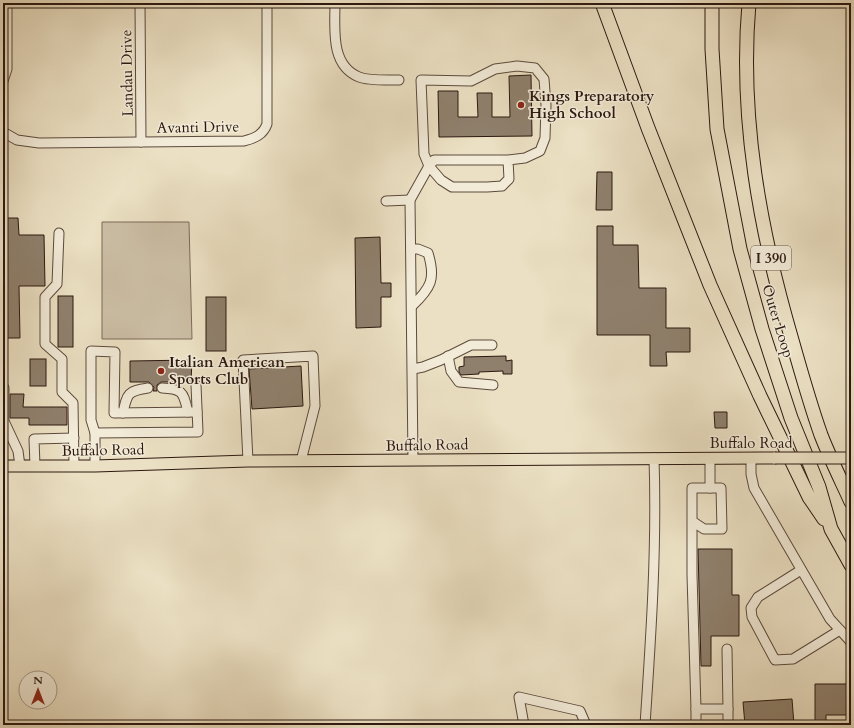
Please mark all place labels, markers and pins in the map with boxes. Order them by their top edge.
place label: Kings Preparatory High School [529,86,655,123]
marker: Kings Preparatory High School [516,100,526,110]
place label: Italian American Sports Club [169,352,285,389]
marker: Italian American Sports Club [156,366,166,376]

